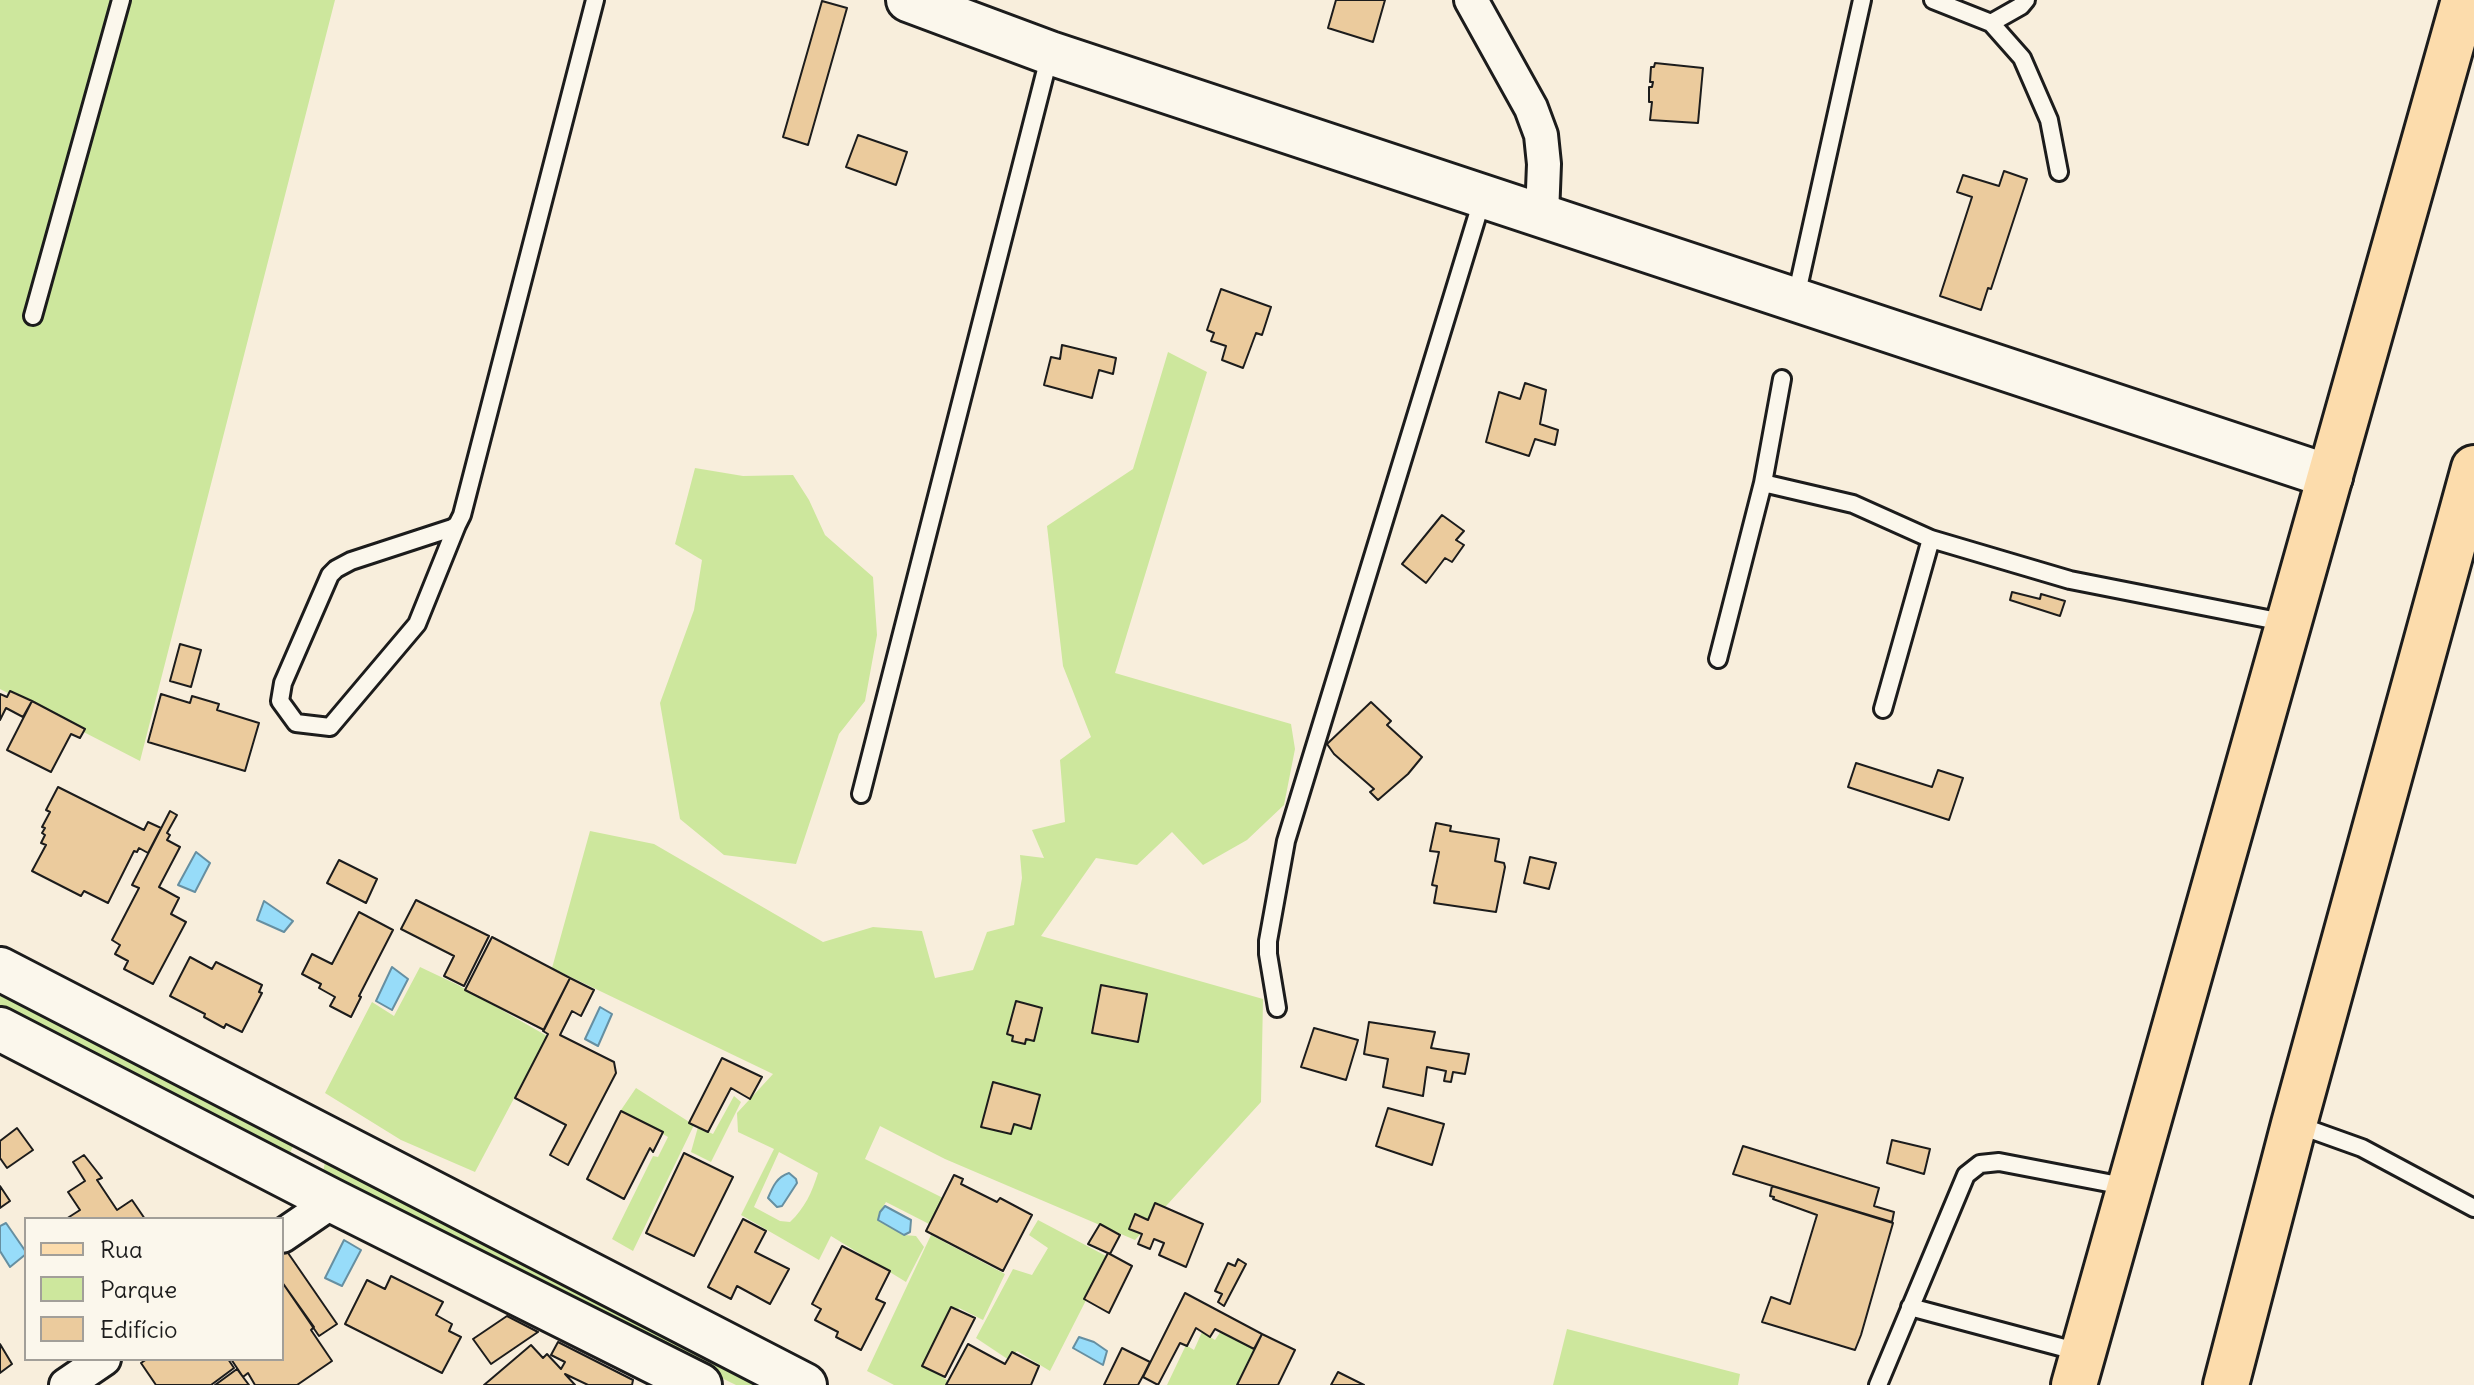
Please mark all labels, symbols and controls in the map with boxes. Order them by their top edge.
legend [24,1217,284,1361]
text: Rua [100,1234,143,1264]
text: Parque [100,1274,177,1304]
text: Edifício [100,1314,178,1344]

